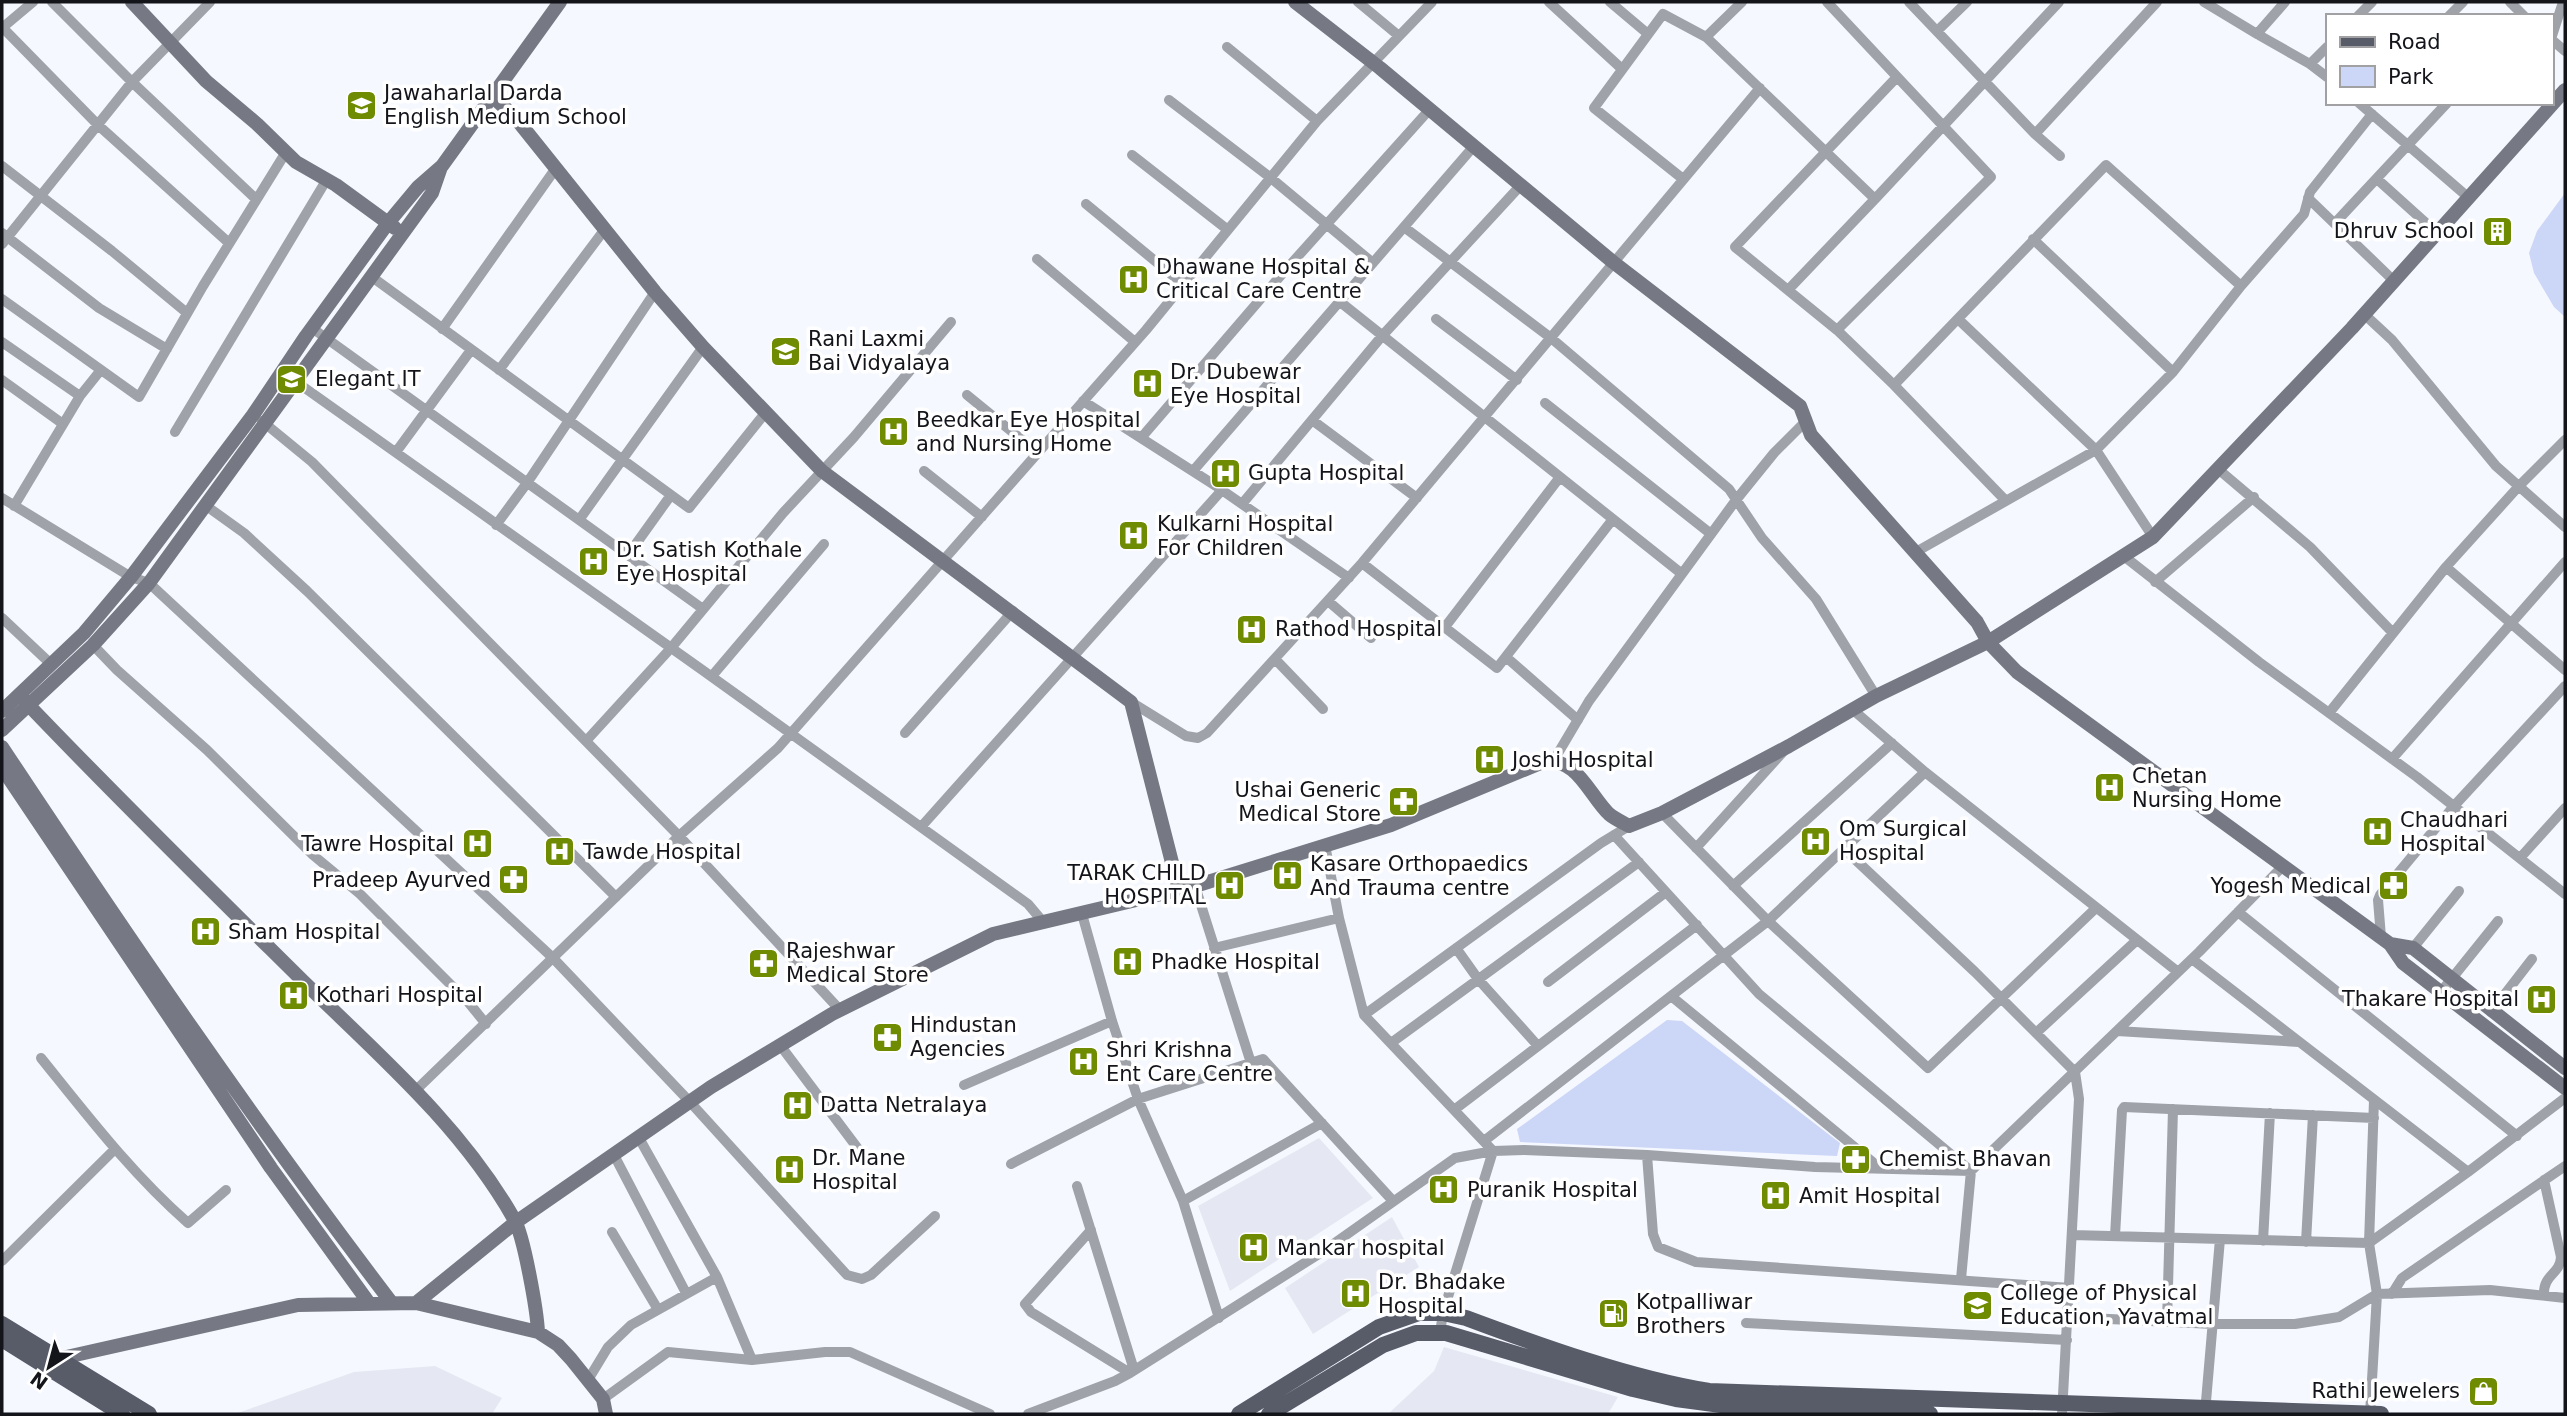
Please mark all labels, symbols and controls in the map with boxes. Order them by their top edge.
legend [2326,14,2553,105]
text: Road [2388,30,2441,54]
text: Park [2388,65,2434,89]
place label: Jawaharlal Darda English Medium School [382,81,627,129]
school or university icon: Jawaharlal Darda English Medium School [344,88,378,122]
building icon: Dhruv School [2480,214,2514,248]
place label: Dhruv School [2334,219,2474,243]
place label: Dhawane Hospital & Critical Care Centre [1156,255,1370,303]
hospital icon: Dhawane Hospital & Critical Care Centre [1116,262,1150,296]
place label: Rani Laxmi Bai Vidyalaya [808,327,950,375]
school or university icon: Rani Laxmi Bai Vidyalaya [768,334,802,368]
place label: Dr. Dubewar Eye Hospital [1170,360,1301,408]
school or university icon: Elegant IT [275,362,309,396]
place label: Elegant IT [315,367,421,391]
hospital icon: Dr. Dubewar Eye Hospital [1130,367,1164,401]
place label: Beedkar Eye Hospital and Nursing Home [916,408,1141,456]
hospital icon: Beedkar Eye Hospital and Nursing Home [876,415,910,449]
hospital icon: Gupta Hospital [1208,456,1242,490]
place label: Gupta Hospital [1248,461,1404,485]
place label: Kulkarni Hospital For Children [1157,512,1333,560]
hospital icon: Kulkarni Hospital For Children [1117,519,1151,553]
place label: Dr. Satish Kothale Eye Hospital [616,538,802,586]
hospital icon: Dr. Satish Kothale Eye Hospital [576,545,610,579]
hospital icon: Rathod Hospital [1235,612,1269,646]
place label: Rathod Hospital [1275,617,1442,641]
hospital icon: Joshi Hospital [1472,743,1506,777]
place label: Joshi Hospital [1510,748,1653,772]
place label: Chetan Nursing Home [2132,764,2282,812]
hospital icon: Chetan Nursing Home [2092,771,2126,805]
place label: Ushai Generic Medical Store [1235,778,1381,826]
pharmacy icon: Ushai Generic Medical Store [1387,785,1421,819]
place label: Chaudhari Hospital [2400,808,2508,856]
hospital icon: Chaudhari Hospital [2360,815,2394,849]
place label: Om Surgical Hospital [1839,817,1967,865]
hospital icon: Om Surgical Hospital [1799,824,1833,858]
hospital icon: Tawre Hospital [460,827,494,861]
place label: Tawre Hospital [300,832,454,856]
hospital icon: Tawde Hospital [543,835,577,869]
place label: Tawde Hospital [582,840,741,864]
place label: Kasare Orthopaedics And Trauma centre [1310,852,1528,900]
hospital icon: Kasare Orthopaedics And Trauma centre [1270,859,1304,893]
place label: TARAK CHILD HOSPITAL [1066,861,1206,909]
pharmacy icon: Pradeep Ayurved [497,863,531,897]
place label: Pradeep Ayurved [312,868,491,892]
hospital icon: TARAK CHILD HOSPITAL [1212,868,1246,902]
pharmacy icon: Yogesh Medical [2377,869,2411,903]
place label: Yogesh Medical [2209,874,2371,898]
hospital icon: Sham Hospital [188,915,222,949]
place label: Sham Hospital [228,920,380,944]
place label: Rajeshwar Medical Store [786,939,929,987]
hospital icon: Phadke Hospital [1111,945,1145,979]
pharmacy icon: Rajeshwar Medical Store [746,946,780,980]
place label: Phadke Hospital [1151,950,1320,974]
hospital icon: Kothari Hospital [276,978,310,1012]
hospital icon: Thakare Hospital [2525,982,2559,1016]
place label: Kothari Hospital [316,983,483,1007]
place label: Thakare Hospital [2341,987,2519,1011]
place label: Hindustan Agencies [910,1013,1017,1061]
pharmacy icon: Hindustan Agencies [870,1020,904,1054]
place label: Shri Krishna Ent Care Centre [1106,1038,1273,1086]
hospital icon: Shri Krishna Ent Care Centre [1066,1045,1100,1079]
hospital icon: Datta Netralaya [780,1088,814,1122]
place label: Datta Netralaya [820,1093,987,1117]
pharmacy icon: Chemist Bhavan [1839,1142,1873,1176]
place label: Dr. Mane Hospital [812,1146,905,1194]
place label: Chemist Bhavan [1879,1147,2051,1171]
hospital icon: Dr. Mane Hospital [772,1153,806,1187]
hospital icon: Puranik Hospital [1427,1173,1461,1207]
place label: Puranik Hospital [1467,1178,1638,1202]
hospital icon: Amit Hospital [1759,1179,1793,1213]
place label: Amit Hospital [1799,1184,1940,1208]
hospital icon: Mankar hospital [1237,1231,1271,1265]
place label: Mankar hospital [1277,1236,1444,1260]
place label: Dr. Bhadake Hospital [1378,1270,1505,1318]
hospital icon: Dr. Bhadake Hospital [1338,1277,1372,1311]
place label: College of Physical Education, Yavatmal [2000,1281,2213,1329]
school or university icon: College of Physical Education, Yavatmal [1960,1288,1994,1322]
place label: Kotpalliwar Brothers [1636,1290,1753,1338]
fuel station icon: Kotpalliwar Brothers [1596,1297,1630,1331]
north arrow [14,1332,84,1402]
text: N [26,1367,52,1394]
shop icon: Rathi Jewelers [2466,1374,2500,1408]
place label: Rathi Jewelers [2311,1379,2460,1403]

